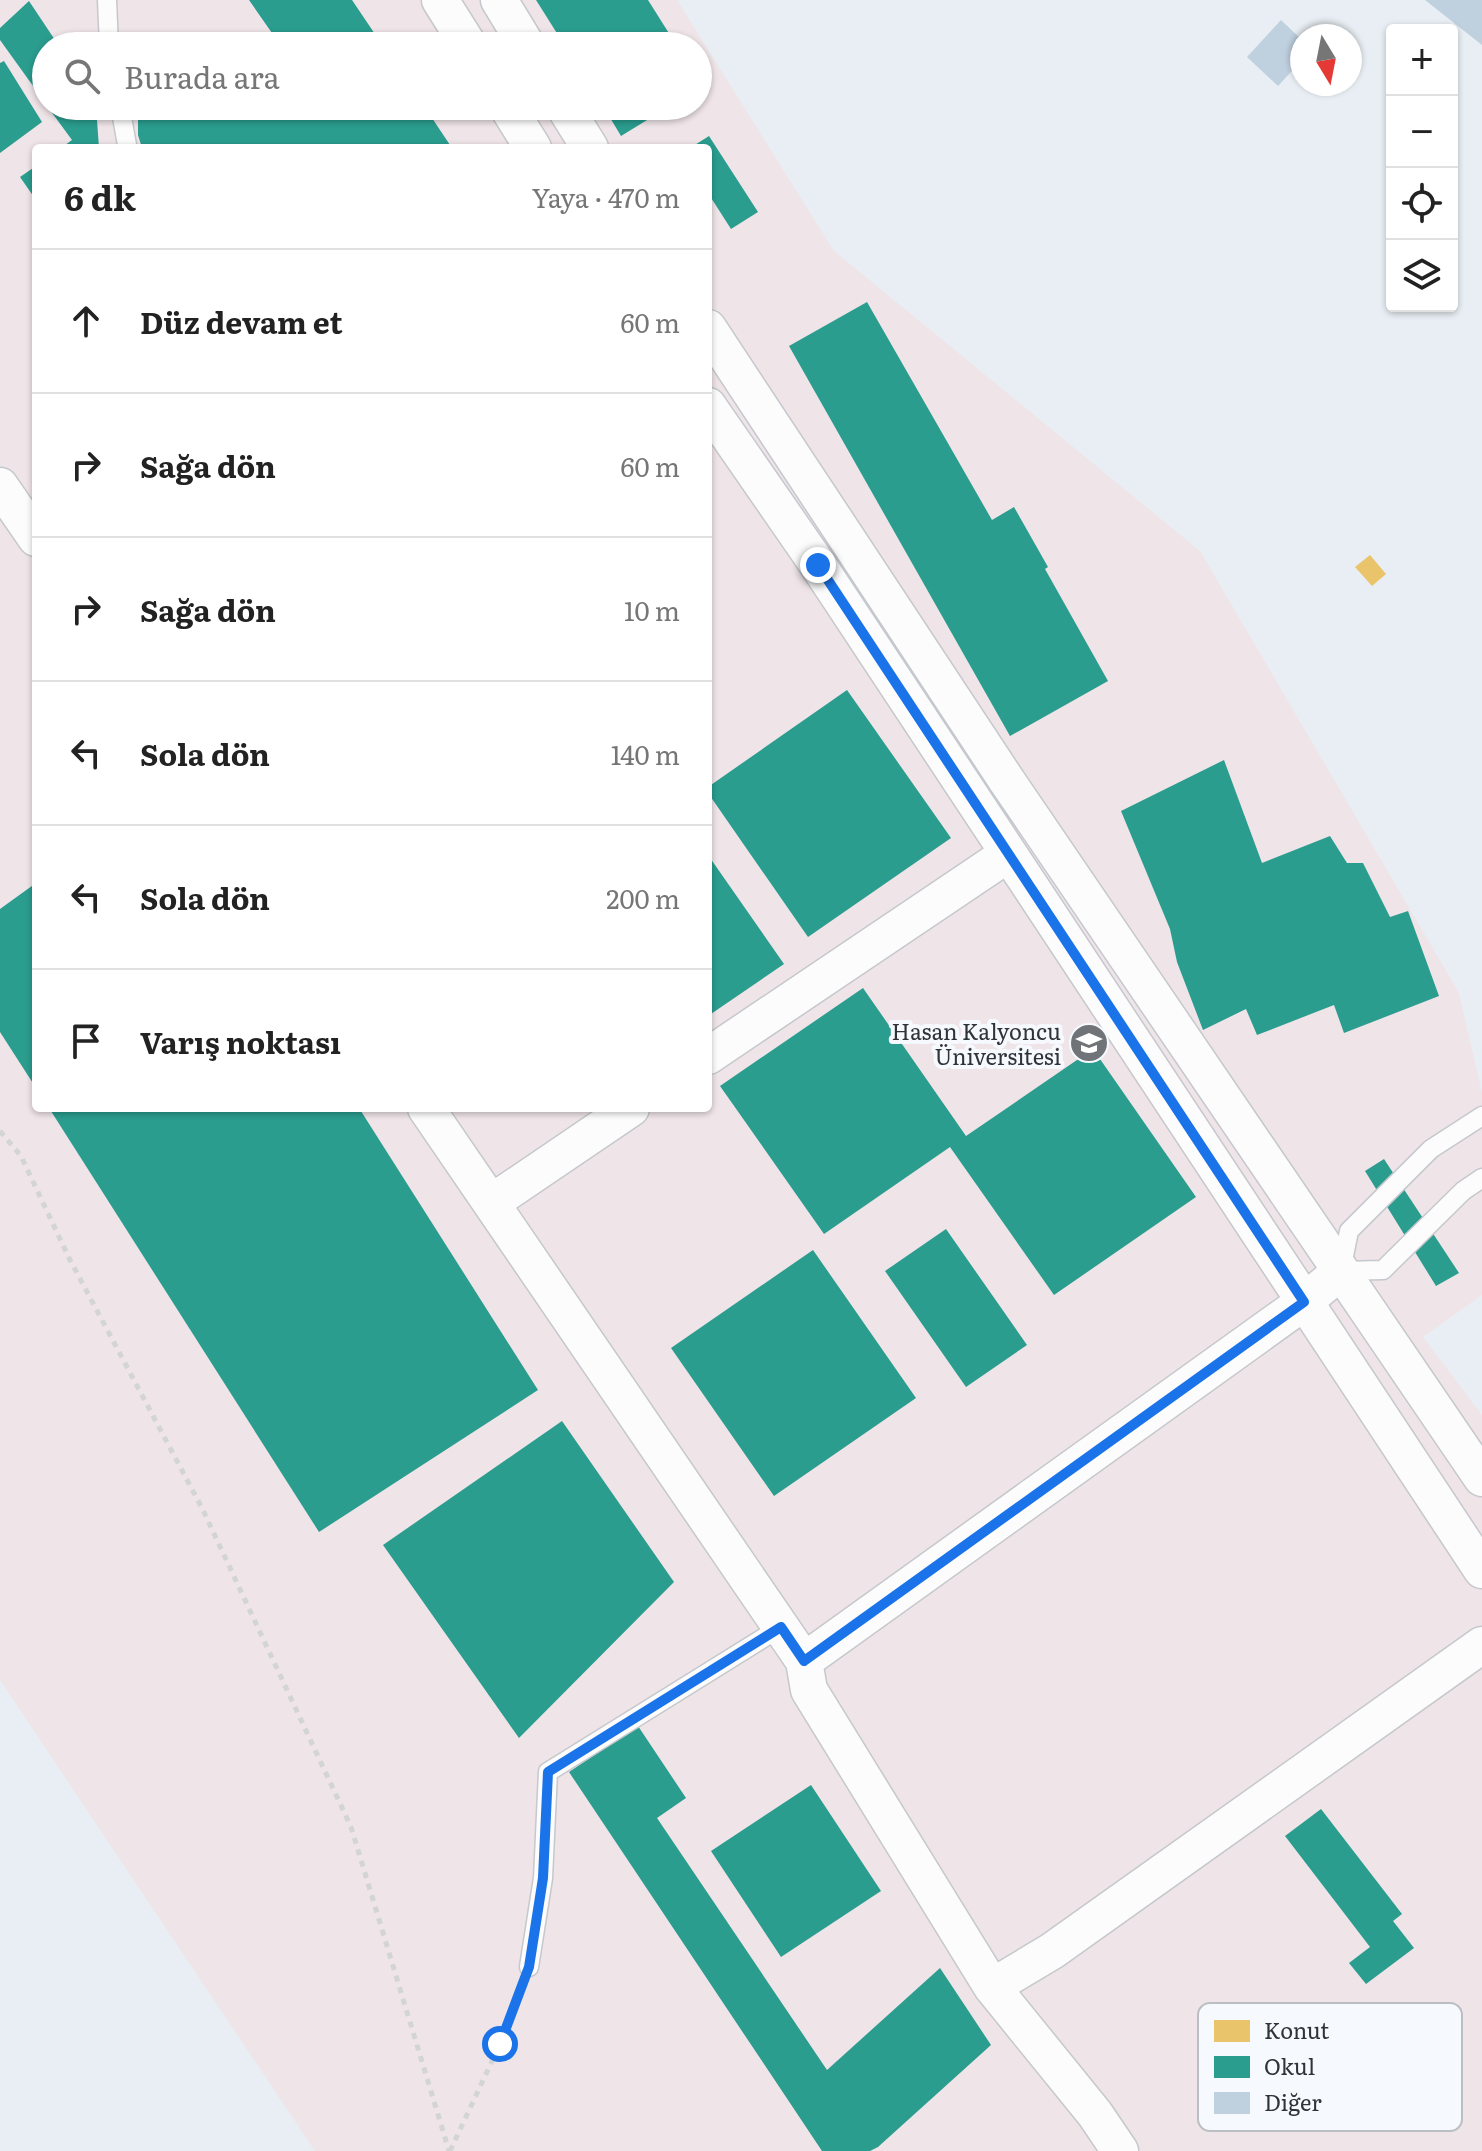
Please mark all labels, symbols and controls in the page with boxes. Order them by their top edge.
north arrow [1290,24,1362,96]
map controls [1386,24,1458,312]
button: + [1386,24,1458,96]
search box [32,32,712,120]
icon: search [60,54,104,98]
text: Burada ara [124,54,280,98]
button: − [1386,96,1458,168]
button: locate [1386,168,1458,240]
text: 6 dk [64,171,136,221]
text: Yaya · 470 m [532,177,680,216]
button: layers [1386,240,1458,312]
icon: ahead [64,299,108,343]
text: Düz devam et [140,299,343,343]
text: 60 m [621,302,680,341]
icon: right [64,443,108,487]
text: Sağa dön [140,443,276,487]
text: 60 m [621,446,680,485]
route end [800,547,836,583]
icon: right [64,587,108,631]
text: Sağa dön [140,587,276,631]
text: 10 m [624,590,680,629]
icon: left [64,731,108,775]
text: Sola dön [140,731,270,775]
text: 140 m [611,734,680,773]
icon: left [64,875,108,919]
text: Sola dön [140,875,270,919]
text: 200 m [606,878,680,917]
place label: Hasan Kalyoncu Üniversitesi [891,1014,1061,1072]
icon: arrive [64,1019,108,1063]
text: Varış noktası [140,1019,341,1063]
school or university icon: Hasan Kalyoncu Üniversitesi [1068,1022,1110,1064]
legend [1198,2003,1462,2131]
text: Konut [1264,2013,1329,2046]
route start [482,2026,518,2062]
text: Okul [1264,2049,1315,2082]
text: Diğer [1264,2085,1322,2118]

